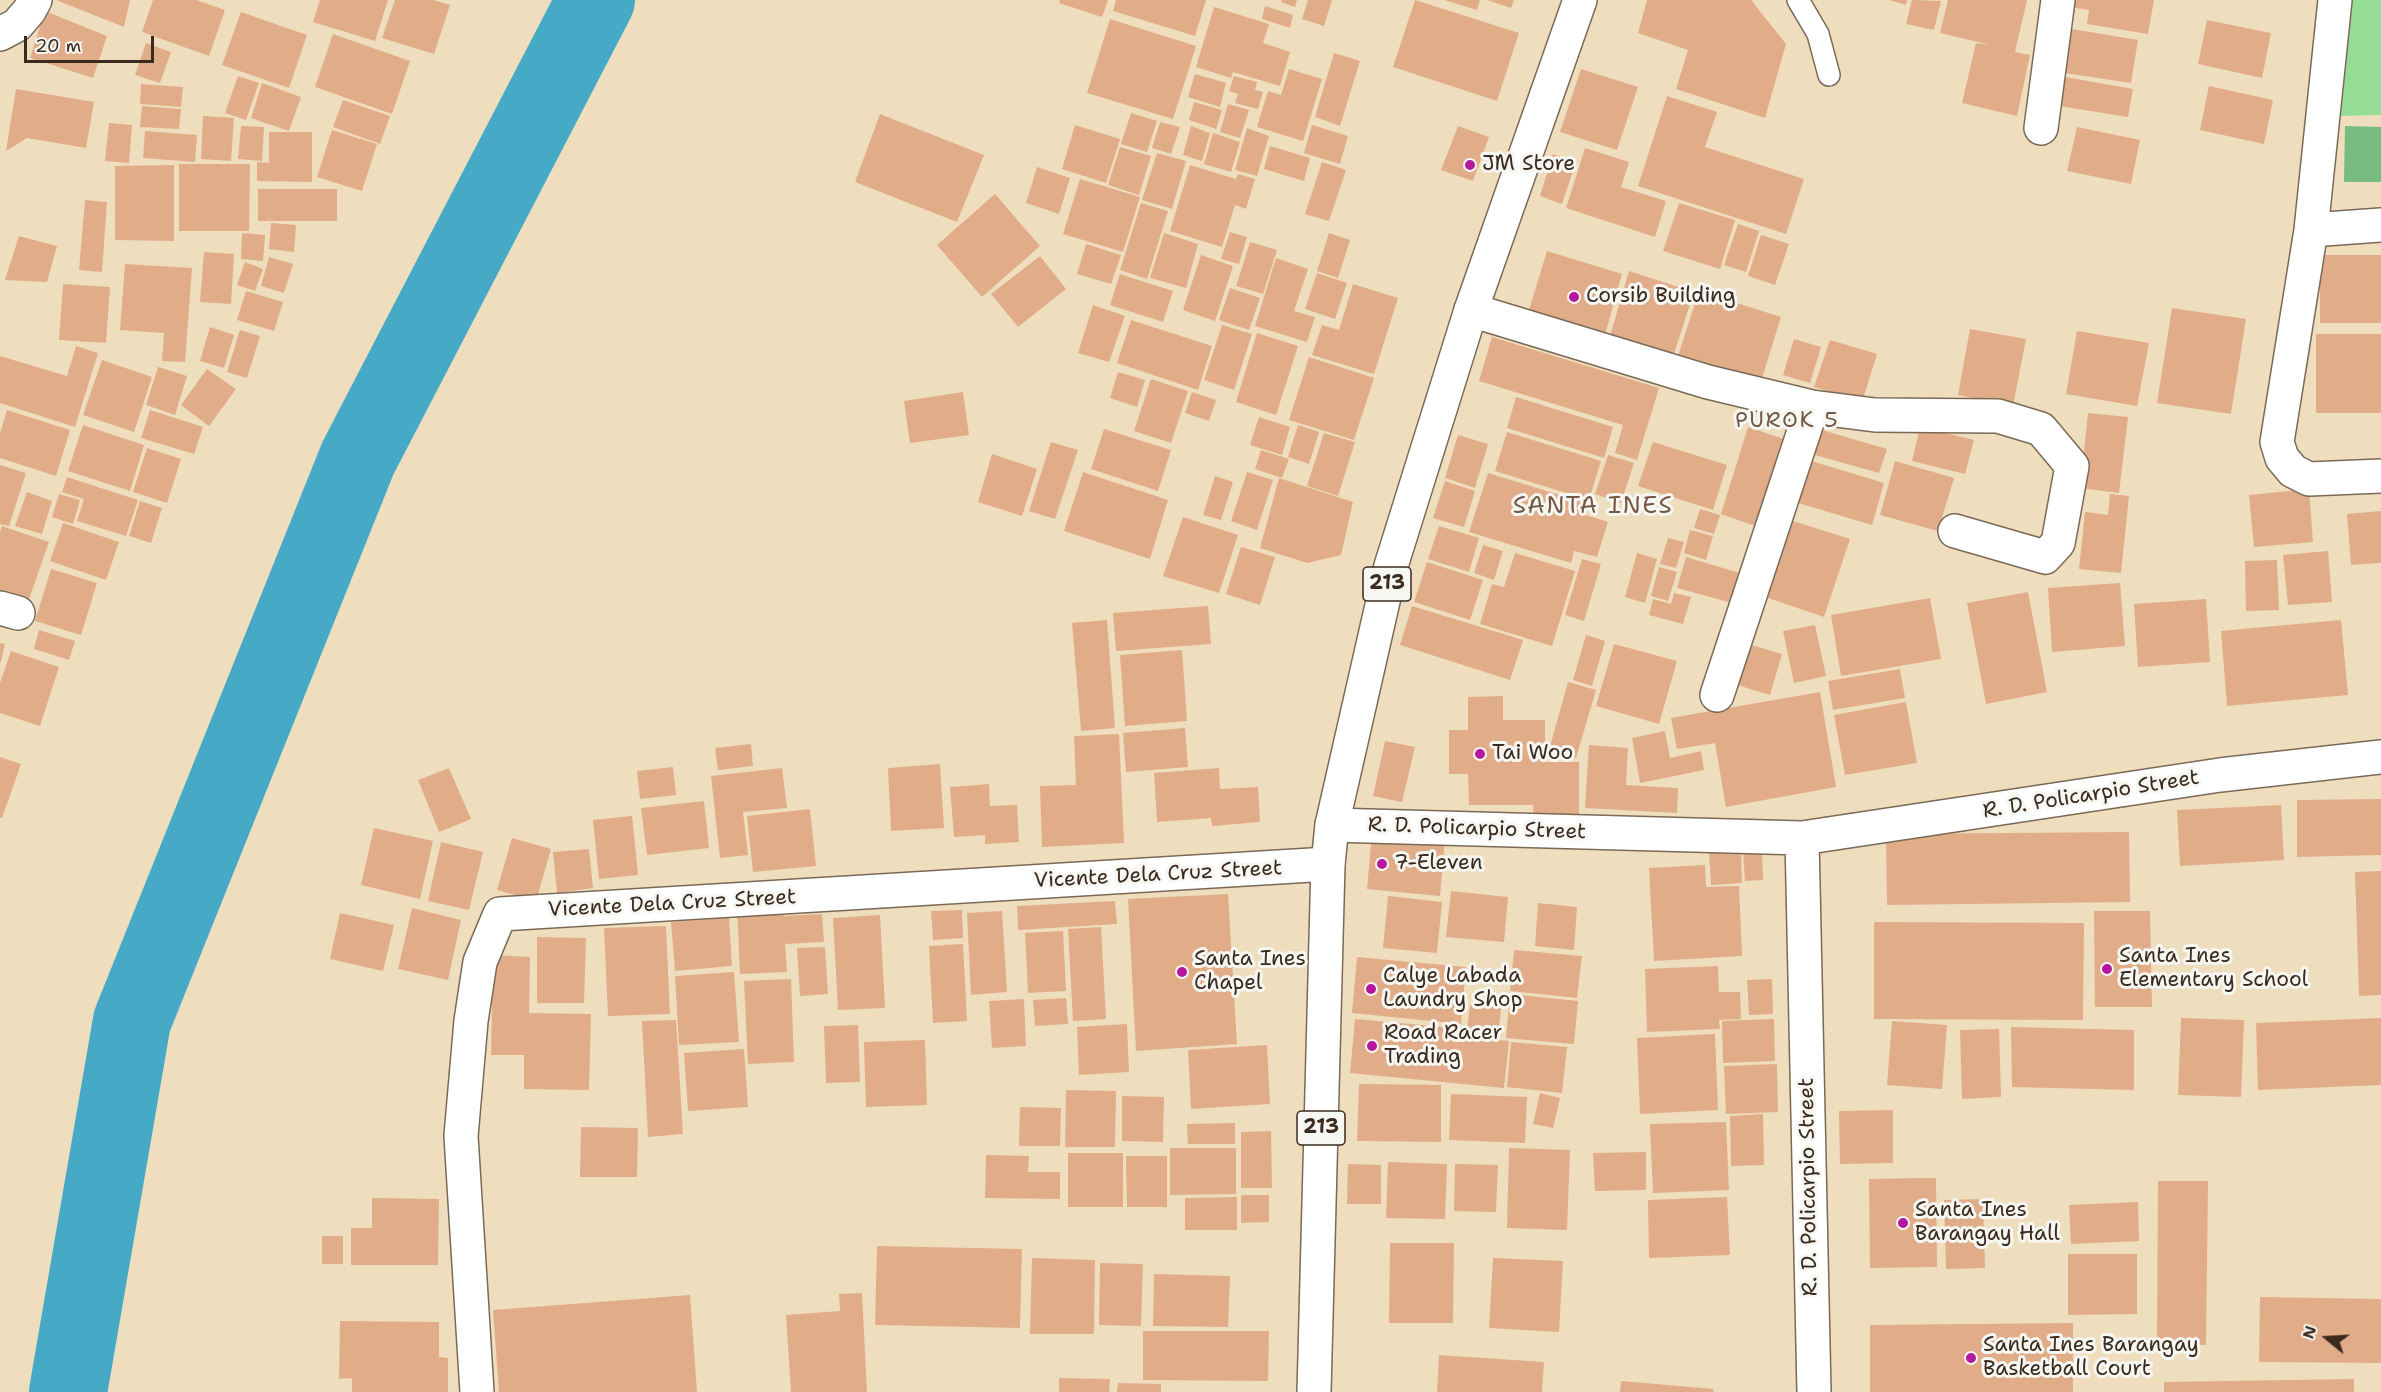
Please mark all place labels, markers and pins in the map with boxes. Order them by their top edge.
place label: JM Store [1482,152,1575,178]
marker: JM Store [1463,158,1477,172]
place label: Corsib Building [1586,284,1736,310]
marker: Corsib Building [1567,290,1581,304]
place label: Tai Woo [1492,741,1573,767]
marker: Tai Woo [1473,747,1487,761]
place label: 7-Eleven [1394,851,1483,877]
marker: 7-Eleven [1375,857,1389,871]
place label: Santa Ines Elementary School [2119,944,2308,994]
place label: Santa Ines Chapel [1194,947,1306,997]
marker: Santa Ines Elementary School [2100,962,2114,976]
place label: Calye Labada Laundry Shop [1383,964,1522,1014]
marker: Santa Ines Chapel [1175,965,1189,979]
marker: Calye Labada Laundry Shop [1364,982,1378,996]
place label: Road Racer Trading [1384,1021,1502,1071]
marker: Road Racer Trading [1365,1039,1379,1053]
place label: Santa Ines Barangay Hall [1915,1198,2060,1248]
marker: Santa Ines Barangay Hall [1896,1216,1910,1230]
place label: Santa Ines Barangay Basketball Court [1983,1333,2199,1383]
marker: Santa Ines Barangay Basketball Court [1964,1351,1978,1365]

